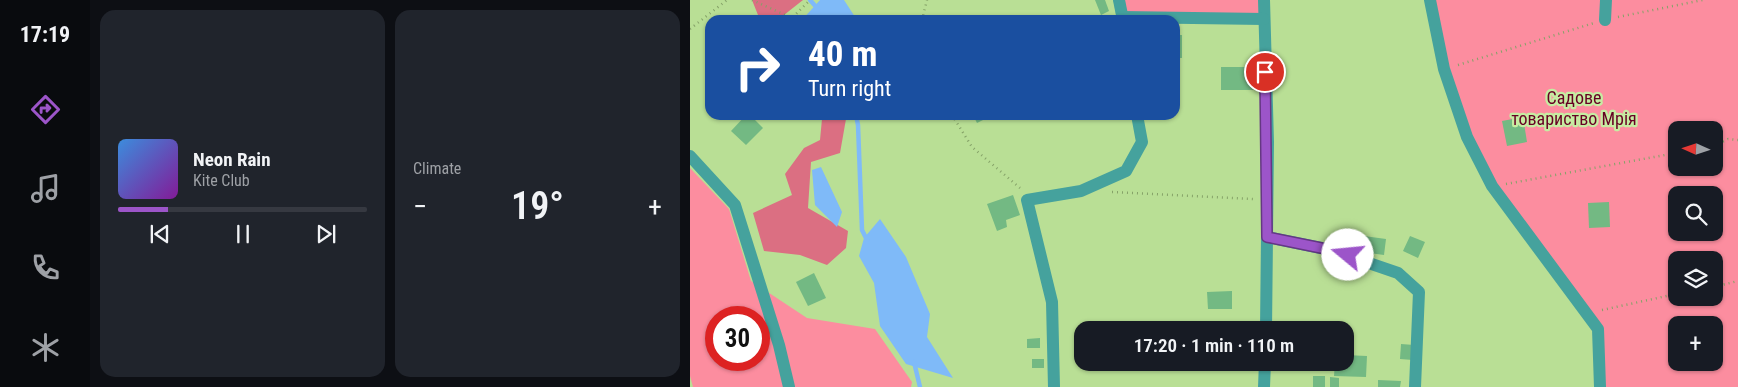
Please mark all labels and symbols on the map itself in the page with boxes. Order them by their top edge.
pin [1244,51,1286,93]
park label: Садове товариство Мрія [1511,87,1637,129]
north arrow [1668,121,1722,176]
position arrow [1321,228,1373,280]
speed limit sign: 30 [705,306,770,371]

